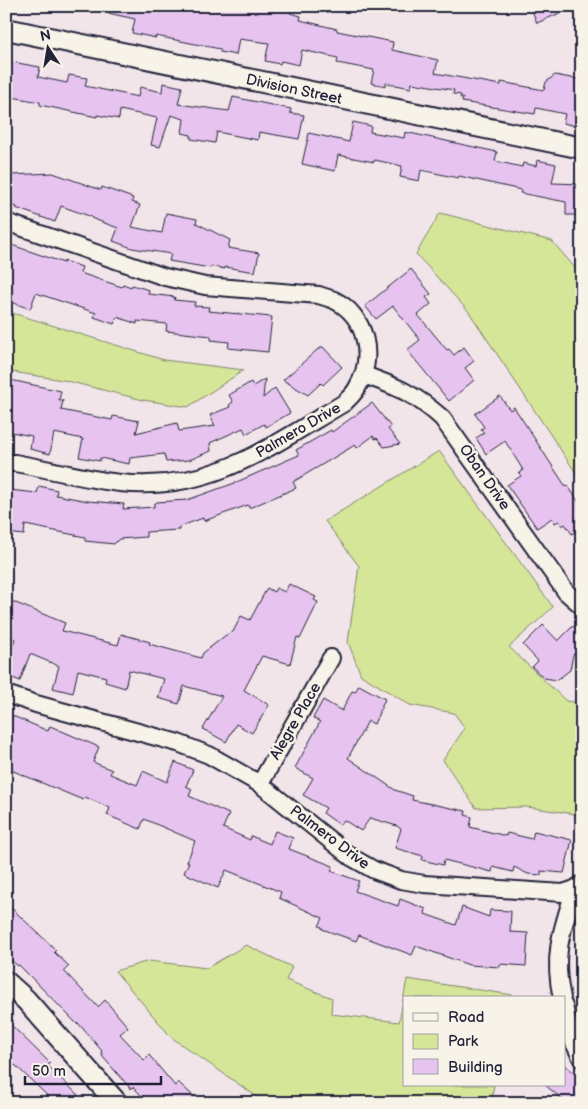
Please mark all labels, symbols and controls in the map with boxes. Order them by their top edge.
north arrow [22,22,72,72]
text: N [38,26,52,45]
street label: Division Street [244,70,344,109]
street label: Palmero Drive [252,398,344,462]
street label: Oban Drive [455,441,514,514]
street label: Alegre Place [266,679,325,763]
street label: Palmero Drive [286,801,373,874]
legend [403,996,566,1086]
text: Road [448,1008,484,1027]
text: Park [448,1032,479,1051]
scale bar [25,1054,161,1086]
text: Building [448,1058,503,1077]
text: 50 m [32,1062,66,1081]

